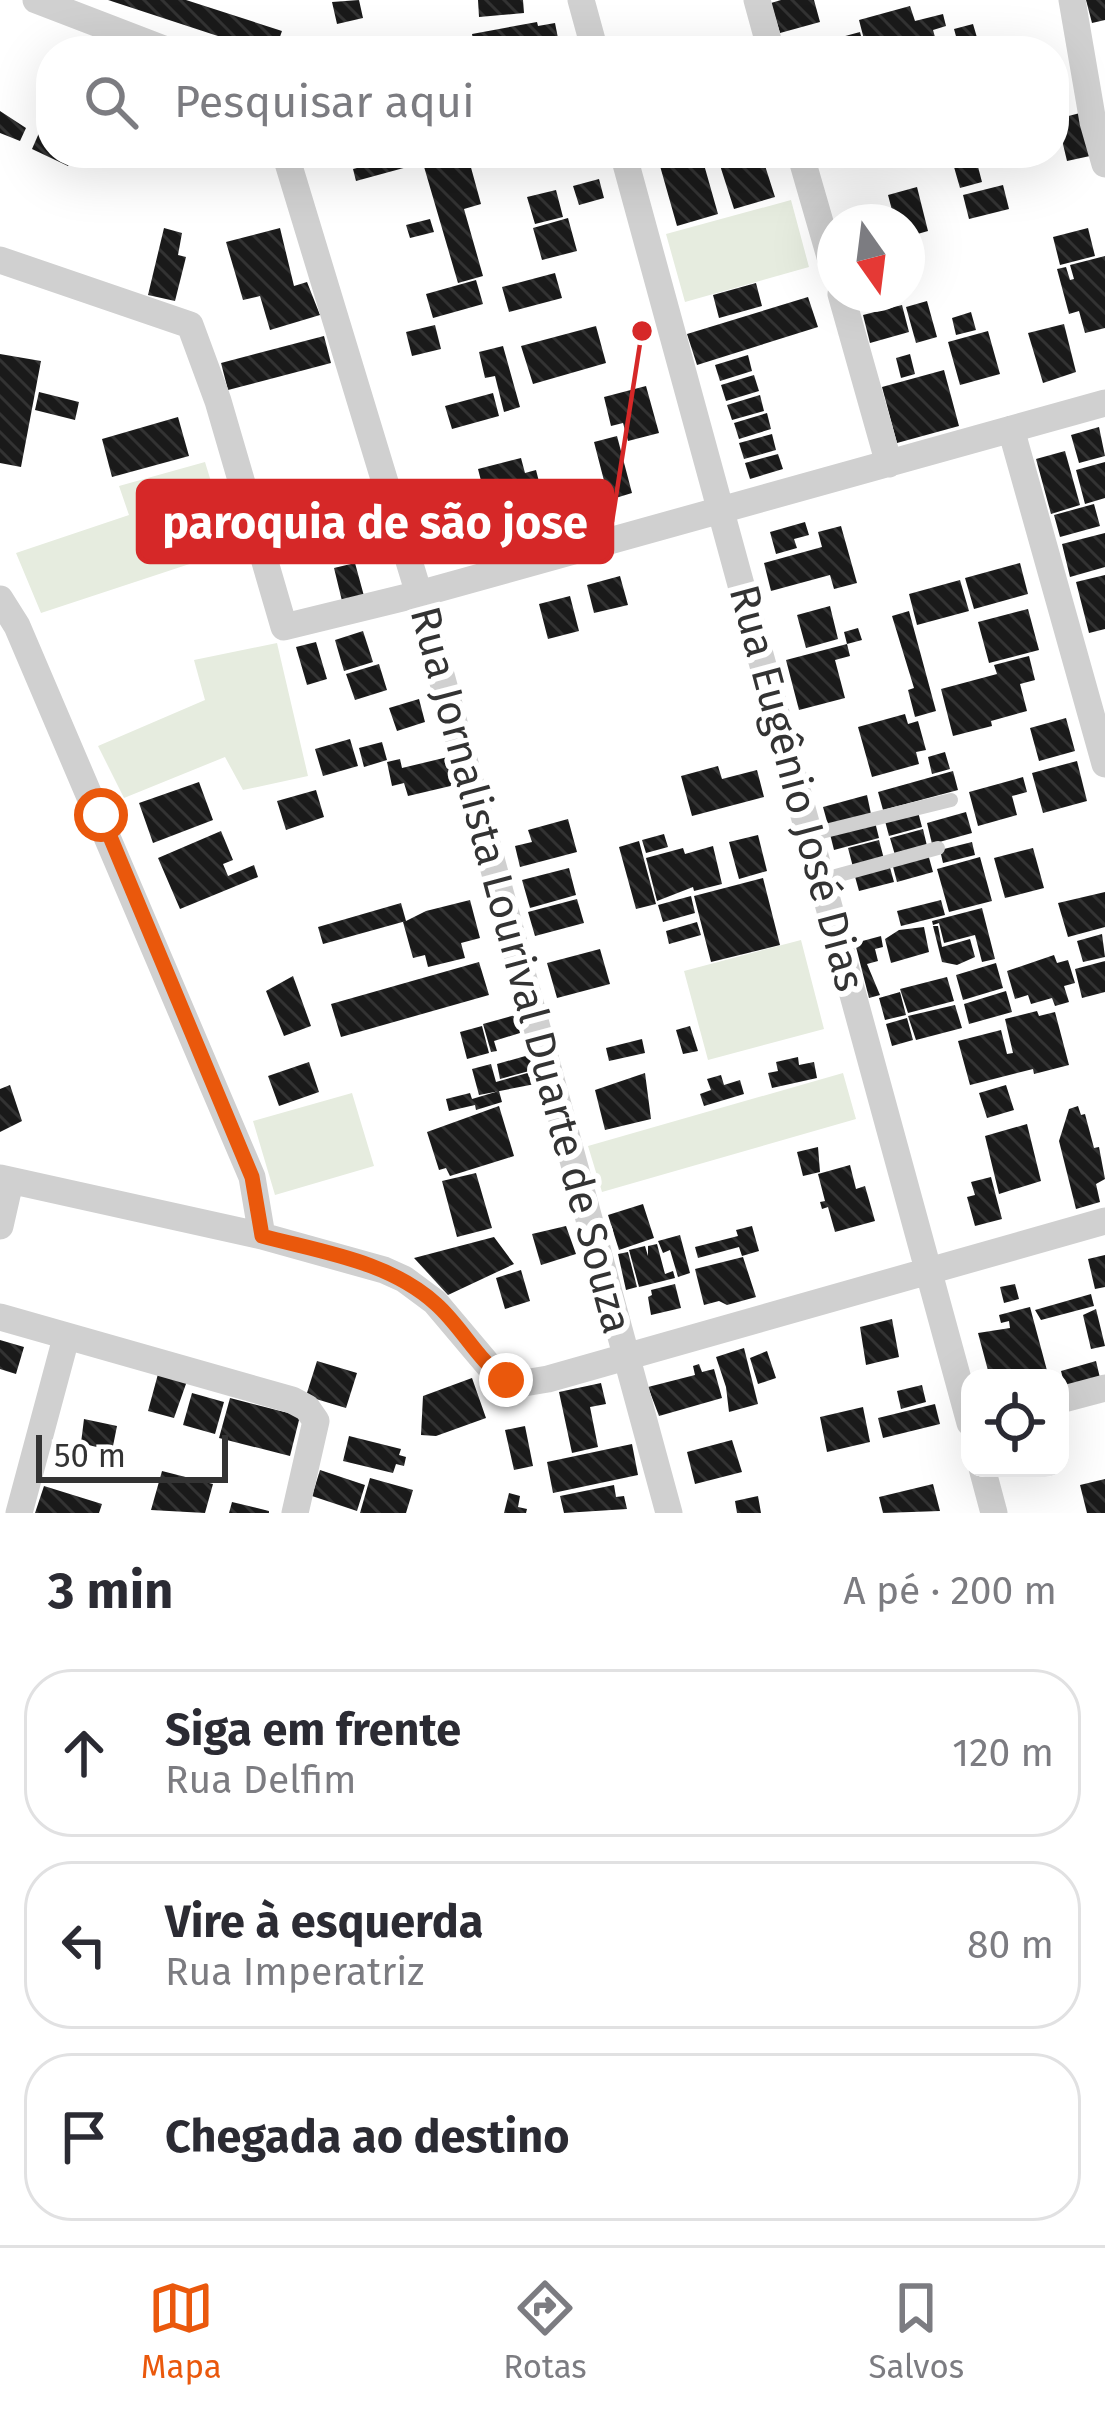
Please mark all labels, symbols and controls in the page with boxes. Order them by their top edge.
search box [36,36,1069,168]
icon: search [78,69,144,135]
text: Pesquisar aqui [174,75,475,129]
north arrow [817,204,925,312]
callout: paroquia de são jose [138,481,612,562]
text: paroquia de são jose [162,496,588,550]
street label: Rua Eugênio José Dias [719,580,875,996]
street label: Rua Jornalista Lourival Duarte de Souza [400,601,642,1339]
route start [74,788,128,842]
route end [479,1353,533,1407]
map controls [961,1369,1069,1477]
button: locate [961,1369,1069,1477]
scale bar [36,1429,228,1482]
text: 50 m [54,1436,126,1476]
text: 3 min [48,1560,174,1622]
text: A pé · 200 m [843,1568,1057,1614]
text: Siga em frente [165,1703,461,1757]
icon: ahead [51,1720,117,1786]
text: 120 m [952,1730,1054,1776]
text: Rua Delfim [165,1757,357,1803]
text: Vire à esquerda [165,1895,483,1949]
icon: left [51,1912,117,1978]
text: 80 m [967,1922,1054,1968]
text: Rua Imperatriz [165,1949,424,1995]
icon: arrive [51,2104,117,2170]
text: Chegada ao destino [165,2110,569,2164]
tab: Mapa [141,2275,222,2387]
tab: Rotas [503,2275,587,2387]
tab: Salvos [868,2275,964,2387]

